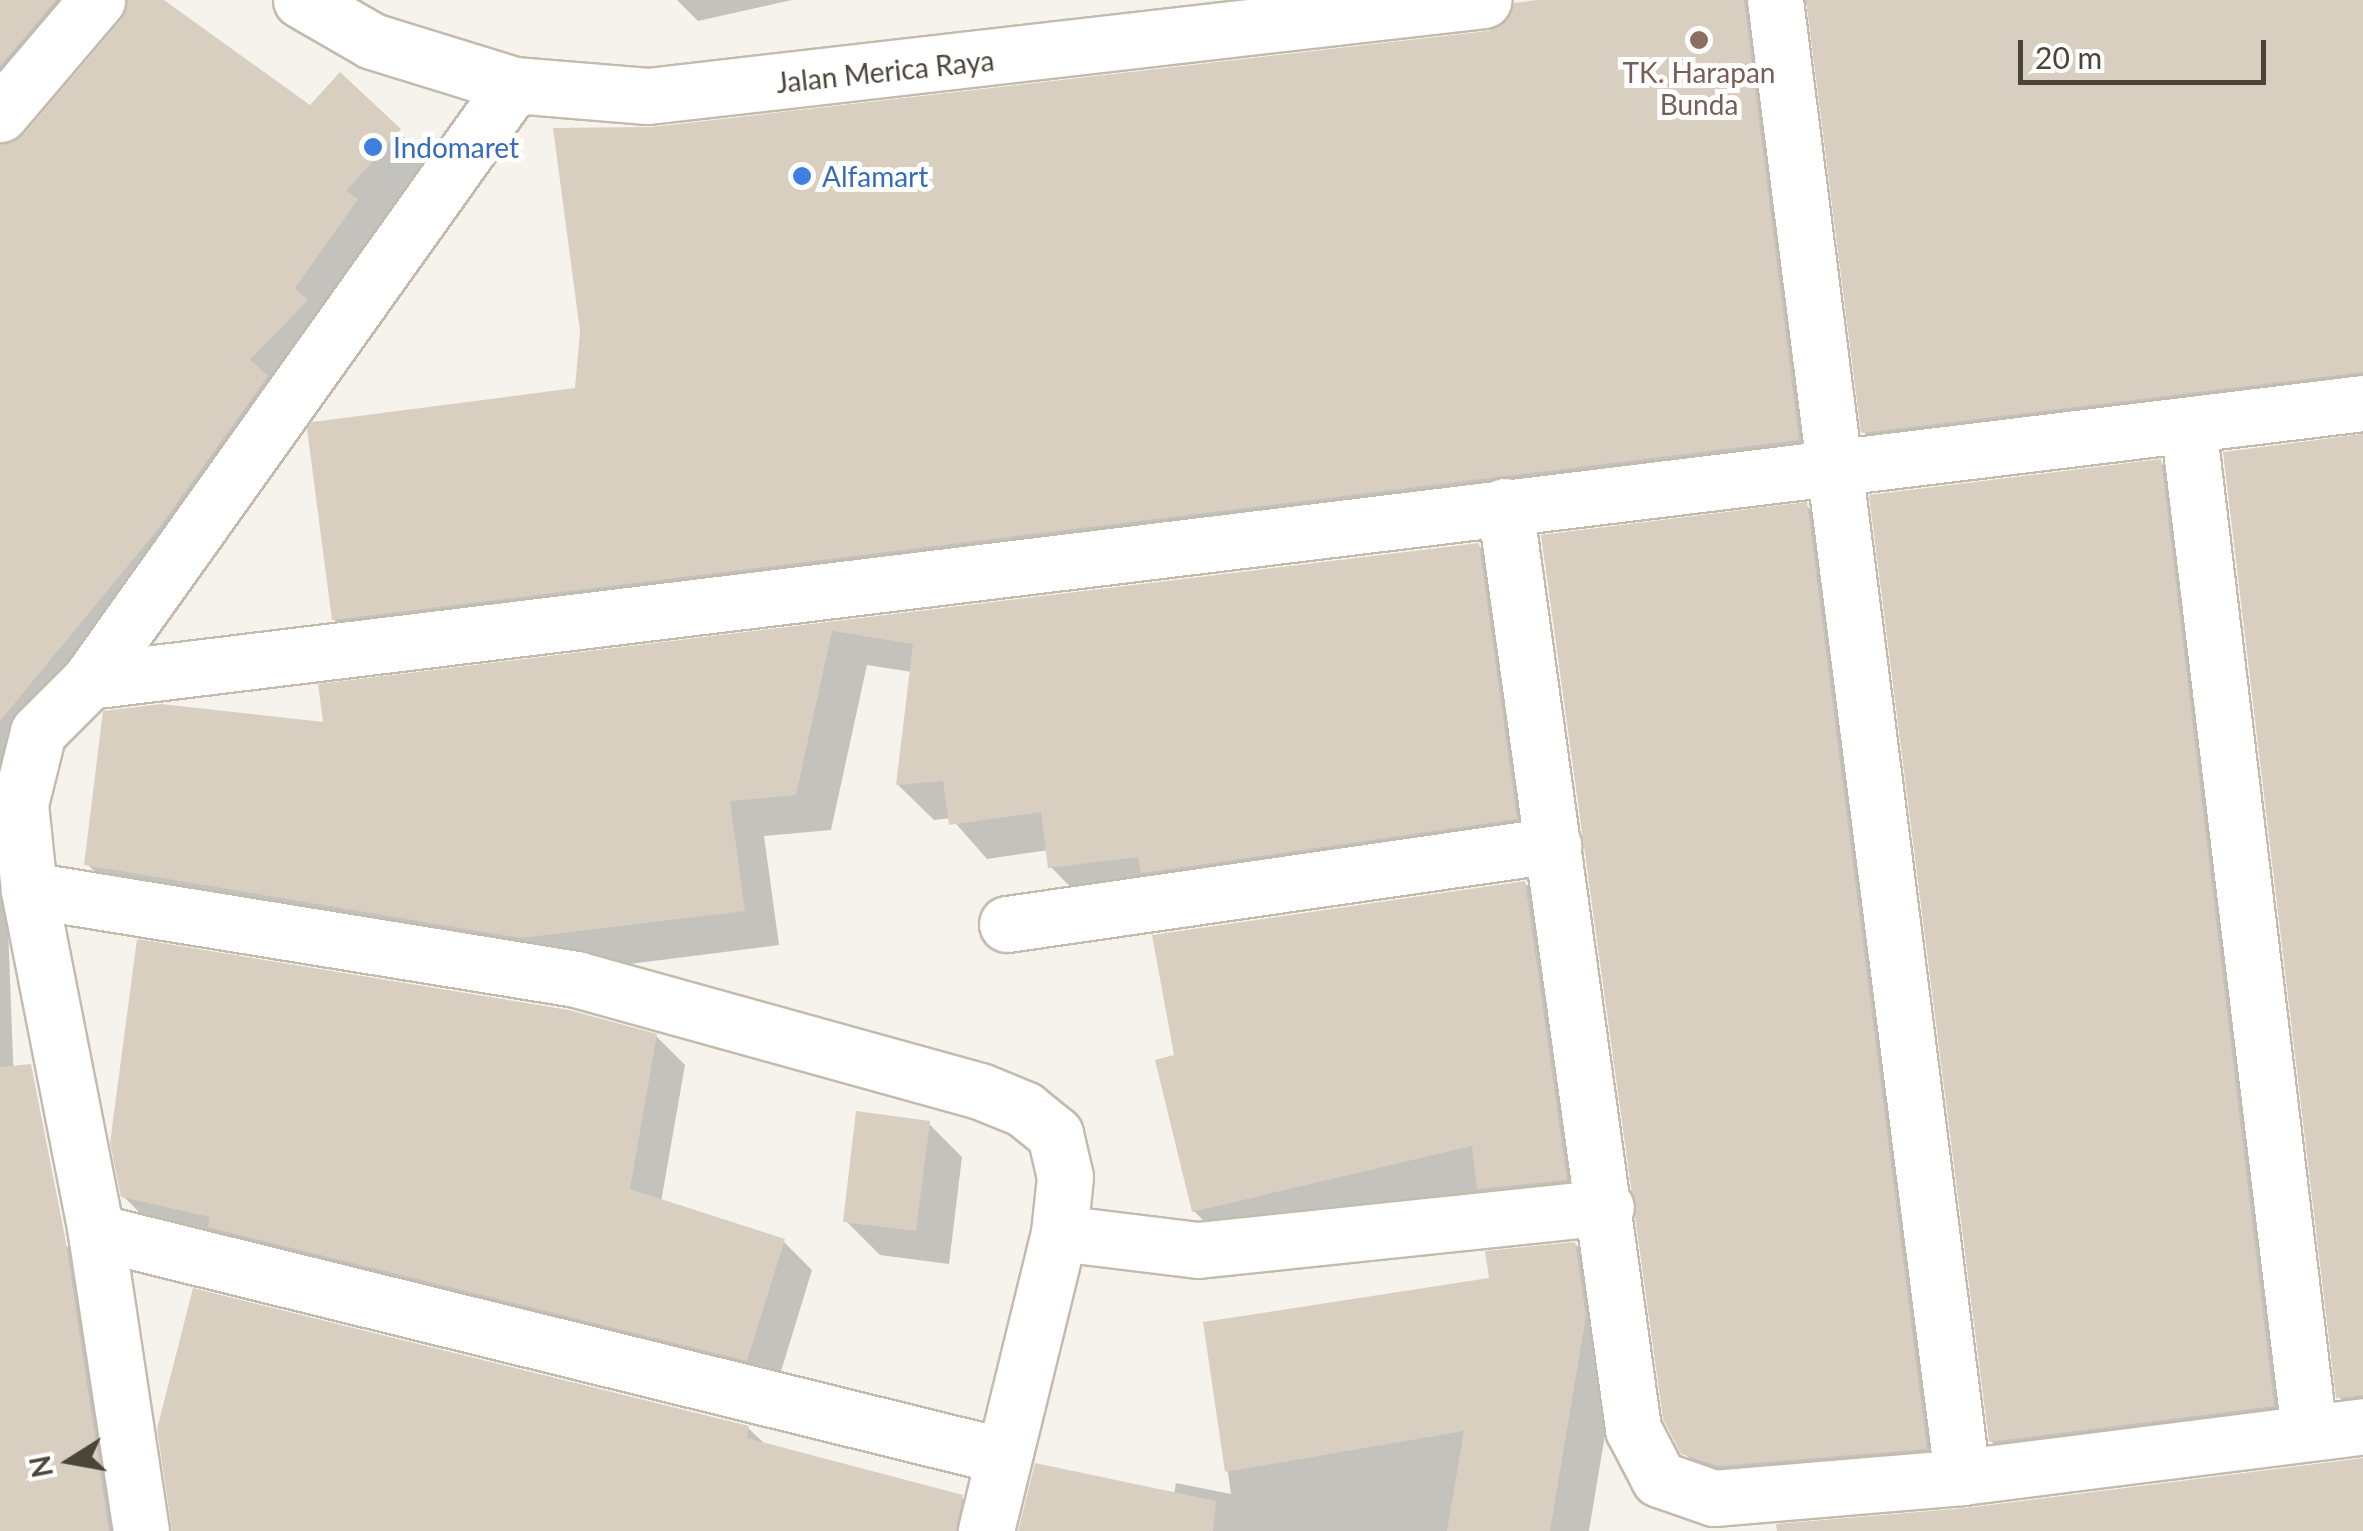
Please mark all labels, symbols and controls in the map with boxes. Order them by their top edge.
scale bar [2023,20,2270,82]
marker: TK. Harapan Bunda [1688,29,1710,51]
text: 20 m [2035,39,2102,75]
street label: Jalan Merica Raya [774,43,996,99]
place label: TK. Harapan Bunda [1623,55,1775,121]
place label: Indomaret [393,130,519,164]
marker: Indomaret [362,136,384,158]
place label: Alfamart [822,159,928,193]
marker: Alfamart [791,165,813,187]
north arrow [20,1411,120,1511]
text: N [22,1453,59,1481]

